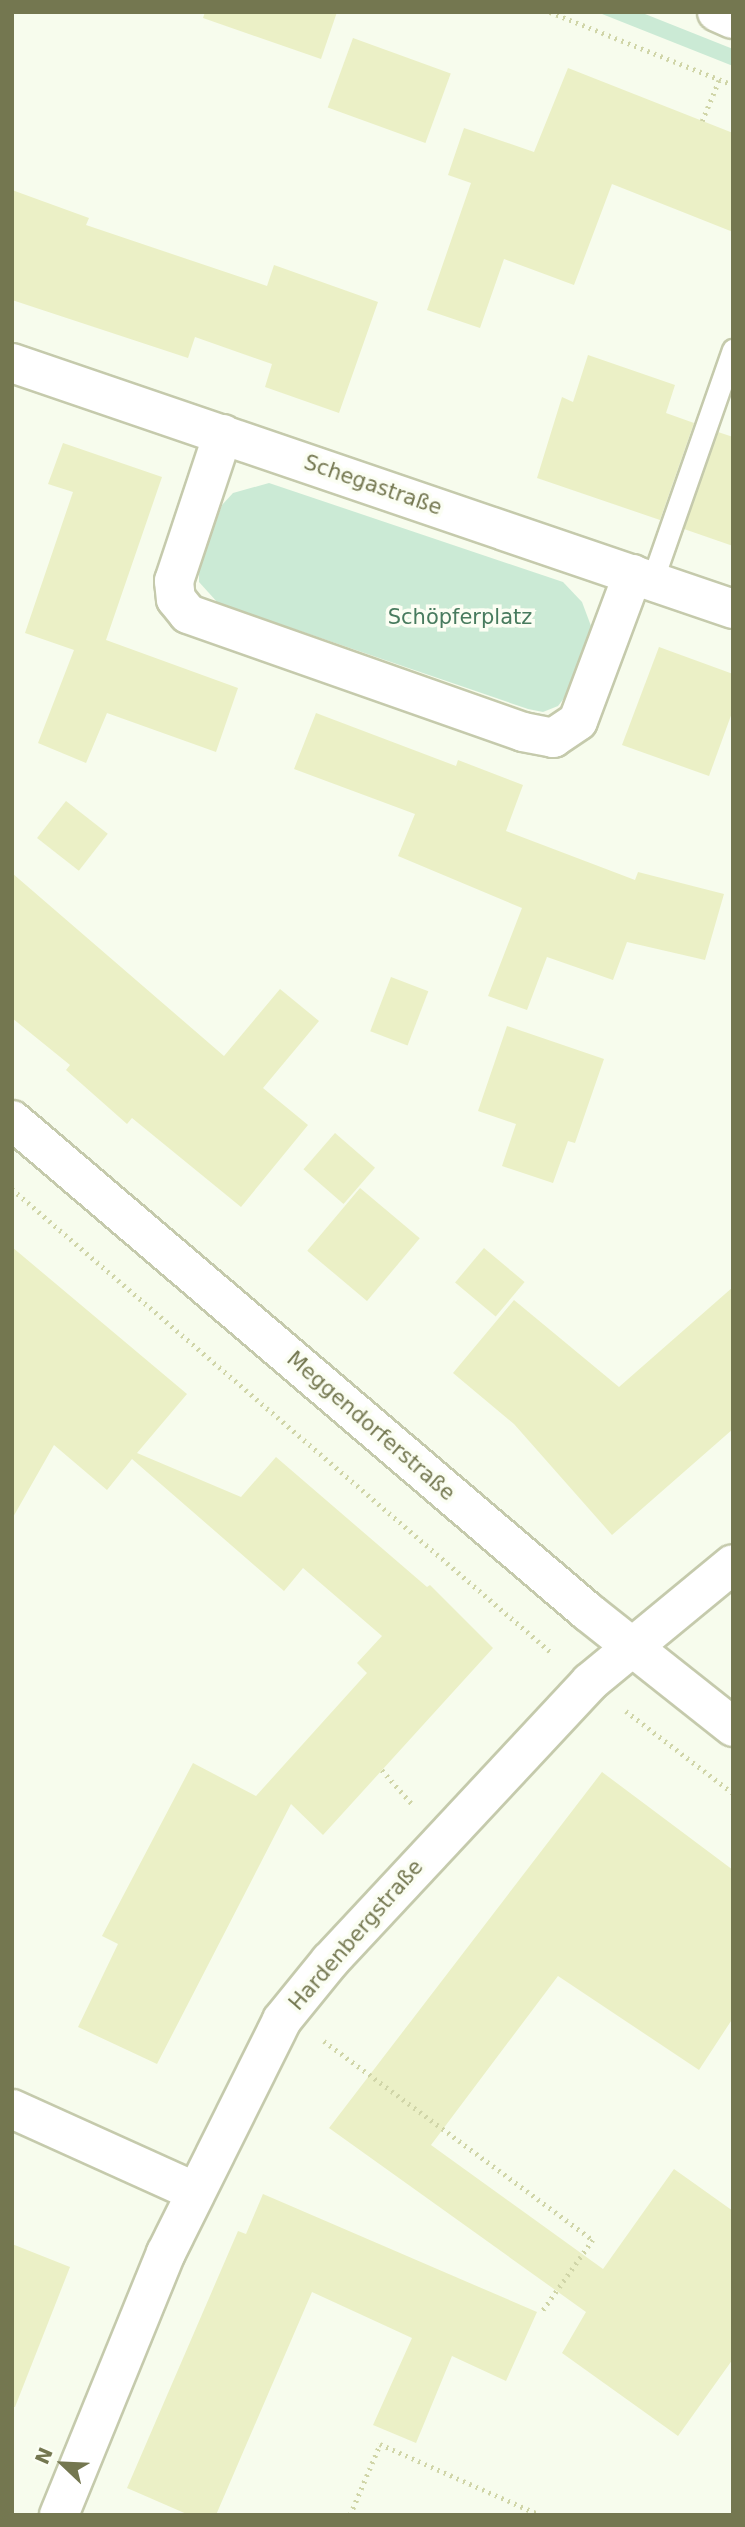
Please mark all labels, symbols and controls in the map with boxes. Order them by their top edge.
street label: Schegastraße [301,450,445,520]
park label: Schöpferplatz [388,604,532,630]
street label: Meggendorferstraße [282,1346,460,1506]
street label: Hardenbergstraße [284,1855,428,2015]
north arrow [28,2429,98,2499]
text: N [30,2444,57,2467]

